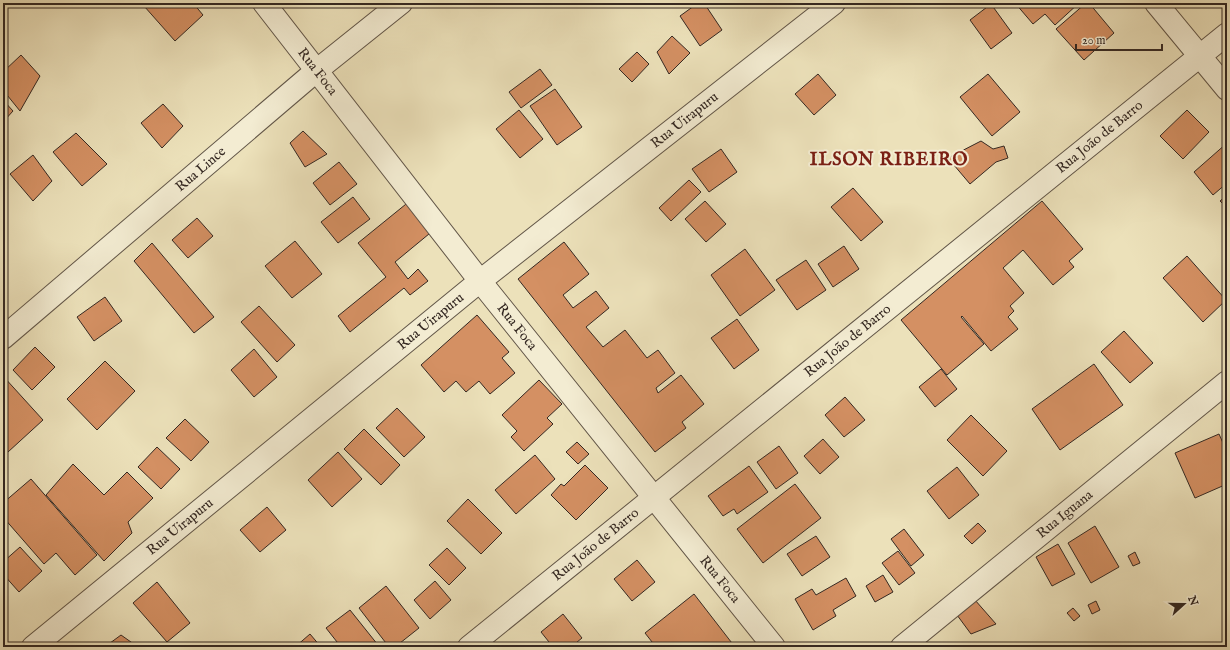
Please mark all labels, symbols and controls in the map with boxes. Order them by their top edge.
scale bar [1076,26,1162,52]
text: 20 m [1082,33,1105,48]
street label: Rua Foca [293,44,342,100]
street label: Rua Uirapuru [647,88,722,152]
street label: Rua João de Barro [1052,96,1147,178]
street label: Rua Lince [172,142,230,196]
district label: ILSON RIBEIRO [810,149,968,172]
street label: Rua Uirapuru [394,289,468,354]
street label: Rua Foca [493,300,542,355]
street label: Rua João de Barro [801,300,895,381]
street label: Rua Iguana [1033,485,1097,543]
street label: Rua Uirapuru [143,494,217,559]
street label: Rua João de Barro [549,504,643,585]
street label: Rua Foca [695,552,745,608]
north arrow [1164,584,1204,624]
text: N [1184,593,1201,608]

